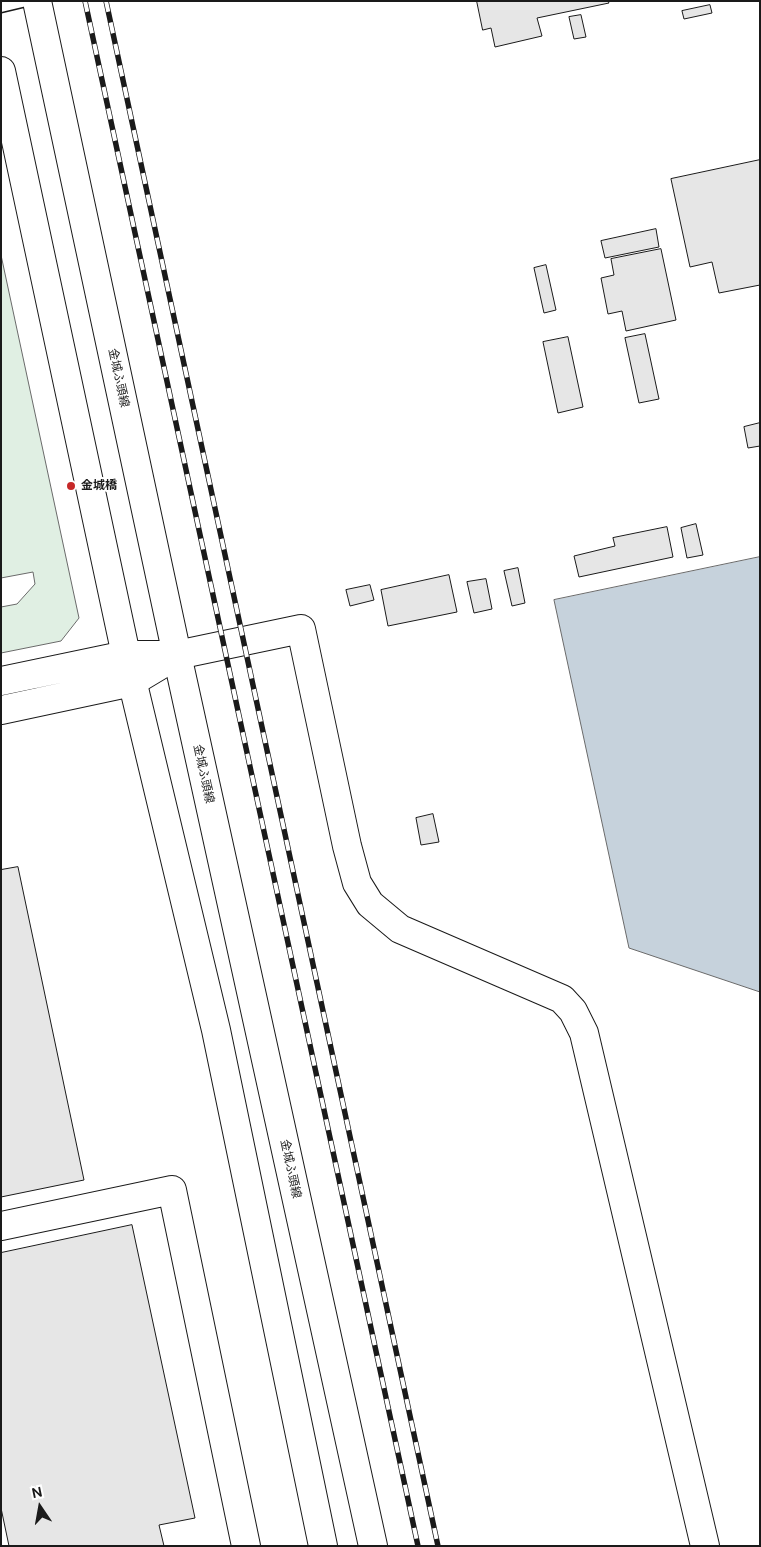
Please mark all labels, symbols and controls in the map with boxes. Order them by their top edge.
street label: 金城ふ頭線 [105,347,131,409]
place label: 金城橋 [81,479,117,493]
marker: 金城橋 [65,480,77,492]
street label: 金城ふ頭線 [190,743,216,805]
street label: 金城ふ頭線 [277,1138,303,1200]
north arrow [15,1482,65,1532]
text: N [30,1482,44,1502]

